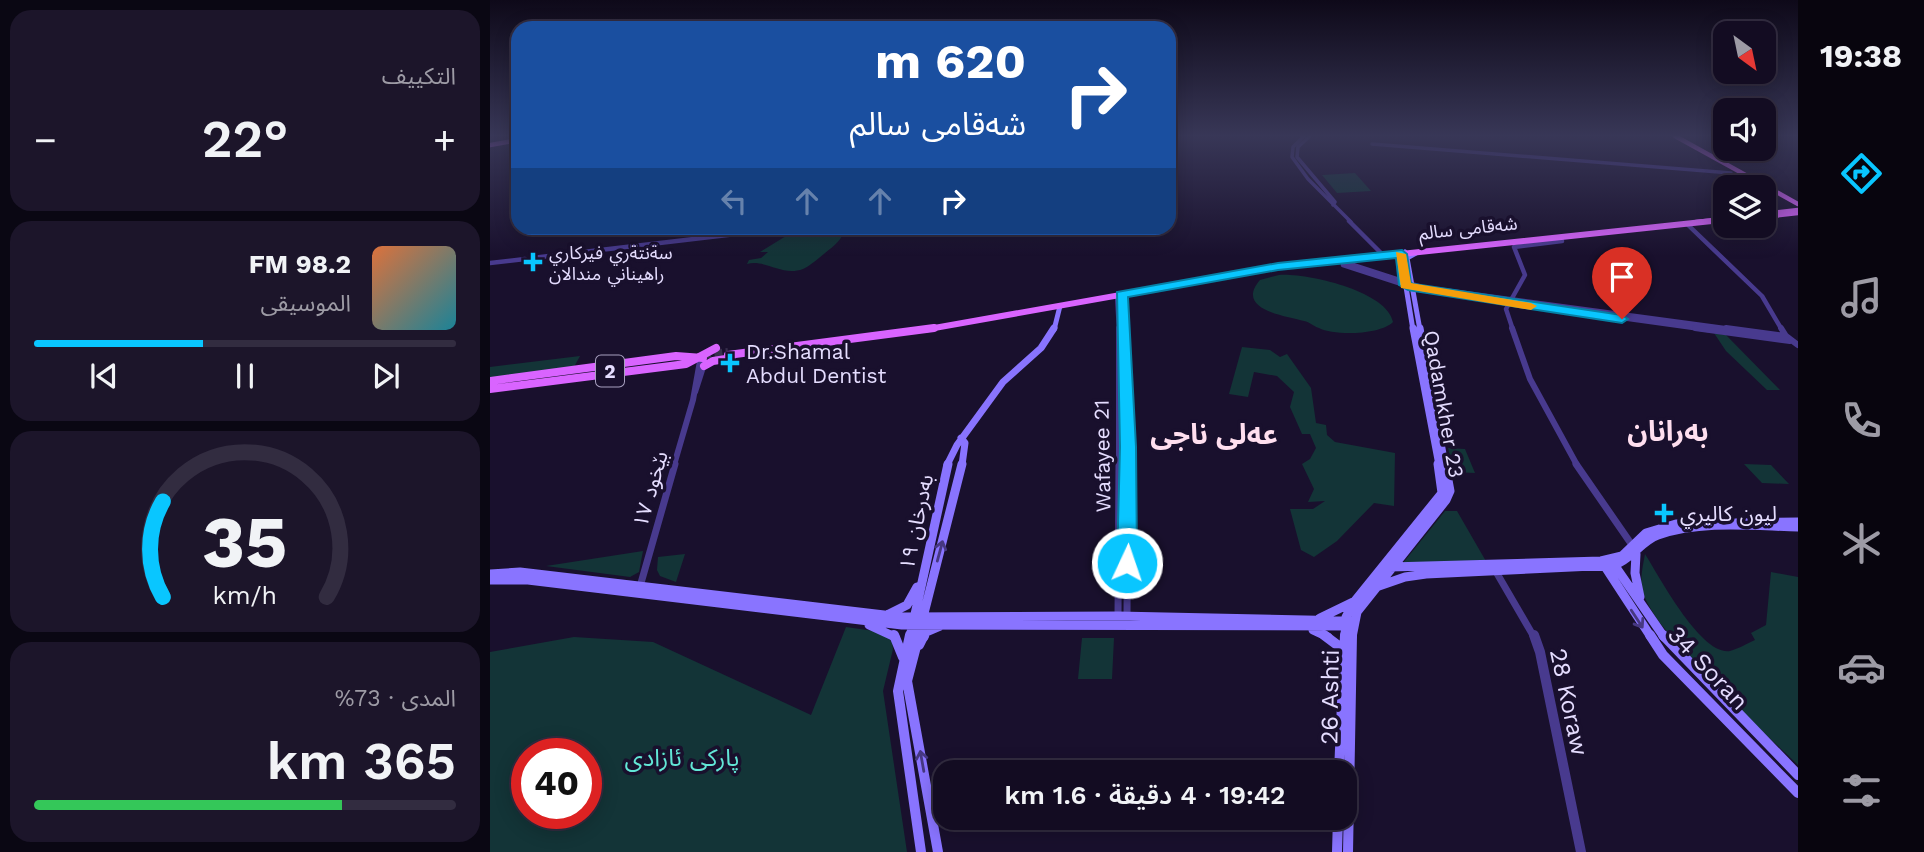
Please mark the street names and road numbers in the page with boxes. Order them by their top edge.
street label: شەقامی سالم [1418,212,1519,247]
street label: Qadamkher 23 [1419,328,1469,480]
road number: 2 [596,356,624,386]
street label: Wafayee 21 [1089,399,1115,513]
street label: بێخود ١٧ [627,448,673,530]
street label: بەدرخان ١٩ [894,472,938,572]
street label: 34 Soran [1662,620,1754,716]
street label: 28 Koraw [1544,646,1594,758]
street label: 26 Ashti [1315,649,1345,745]

